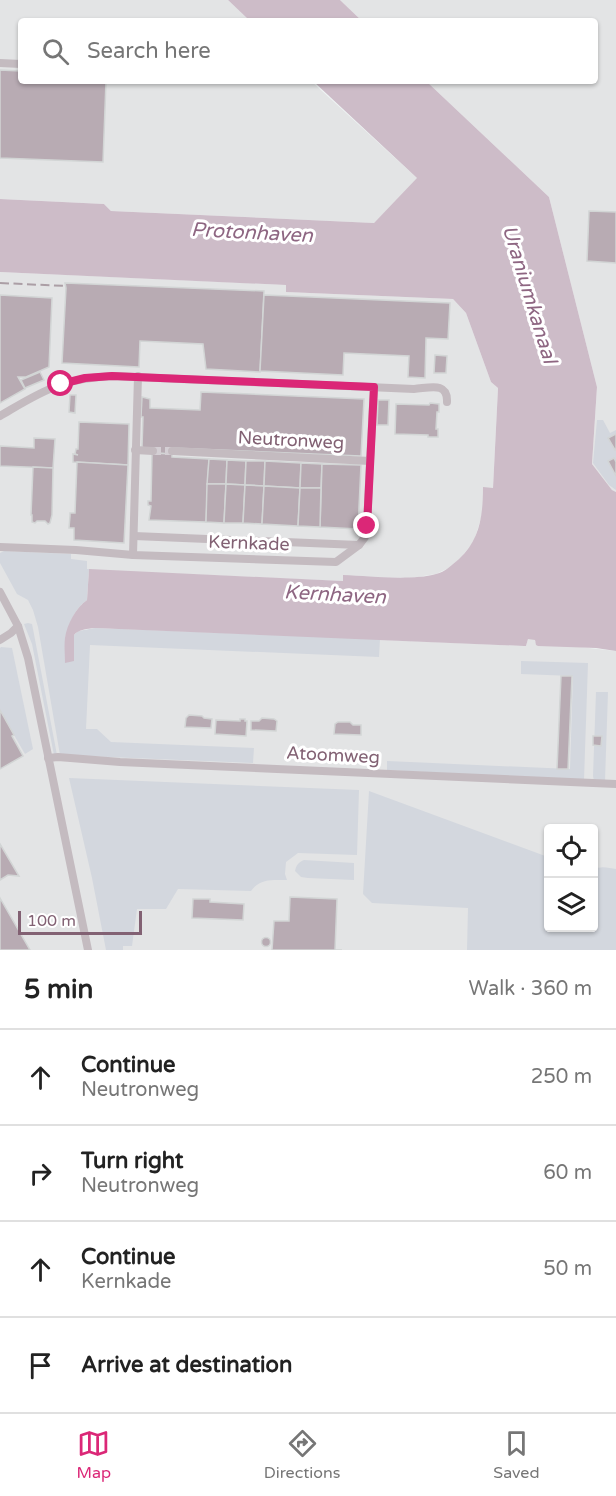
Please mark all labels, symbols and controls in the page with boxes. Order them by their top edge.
search box [18,18,598,84]
icon: search [39,35,72,68]
text: Search here [87,38,211,64]
water label: Protonhaven [191,218,314,248]
water label: Uraniumkanaal [497,222,562,368]
route start [47,370,73,396]
street label: Neutronweg [237,426,345,454]
route end [353,512,379,538]
street label: Kernkade [208,531,290,555]
water label: Kernhaven [284,580,387,610]
street label: Atoomweg [286,742,380,768]
map controls [544,824,598,932]
button: locate [544,824,598,878]
button: layers [544,878,598,932]
scale bar [18,908,142,936]
text: 100 m [27,911,76,931]
text: 5 min [24,974,93,1005]
text: Walk · 360 m [469,977,592,1001]
text: Continue [81,1052,176,1078]
icon: ahead [24,1061,57,1094]
text: 250 m [531,1065,592,1089]
text: Neutronweg [81,1078,199,1102]
text: Turn right [81,1148,183,1174]
icon: right [24,1157,57,1190]
text: 60 m [543,1161,592,1185]
text: Neutronweg [81,1174,199,1198]
text: Continue [81,1244,176,1270]
icon: ahead [24,1253,57,1286]
text: 50 m [543,1257,592,1281]
text: Kernkade [81,1270,171,1294]
icon: arrive [24,1349,57,1382]
text: Arrive at destination [81,1352,292,1378]
tab: Map [76,1427,111,1483]
tab: Directions [264,1427,340,1483]
tab: Saved [493,1427,540,1483]

